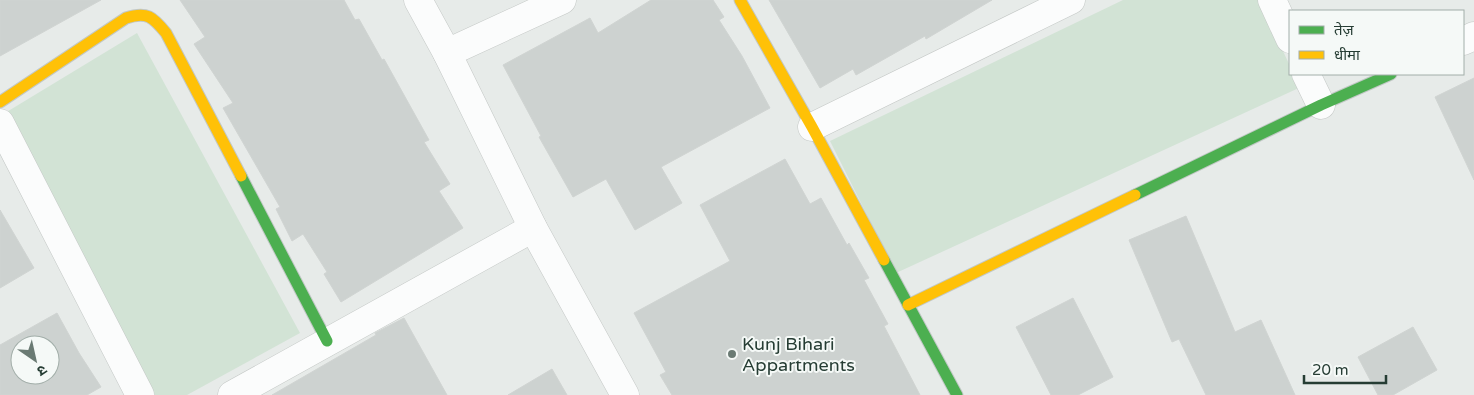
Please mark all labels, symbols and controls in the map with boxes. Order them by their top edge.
legend [1289,10,1464,75]
text: तेज़ [1334,21,1355,39]
text: धीमा [1334,46,1361,64]
place label: Kunj Bihari Appartments [742,333,855,376]
north arrow [10,335,60,385]
marker: Kunj Bihari Appartments [726,348,738,360]
scale bar [1304,352,1386,384]
text: उ [33,361,50,380]
text: 20 m [1312,361,1349,379]

